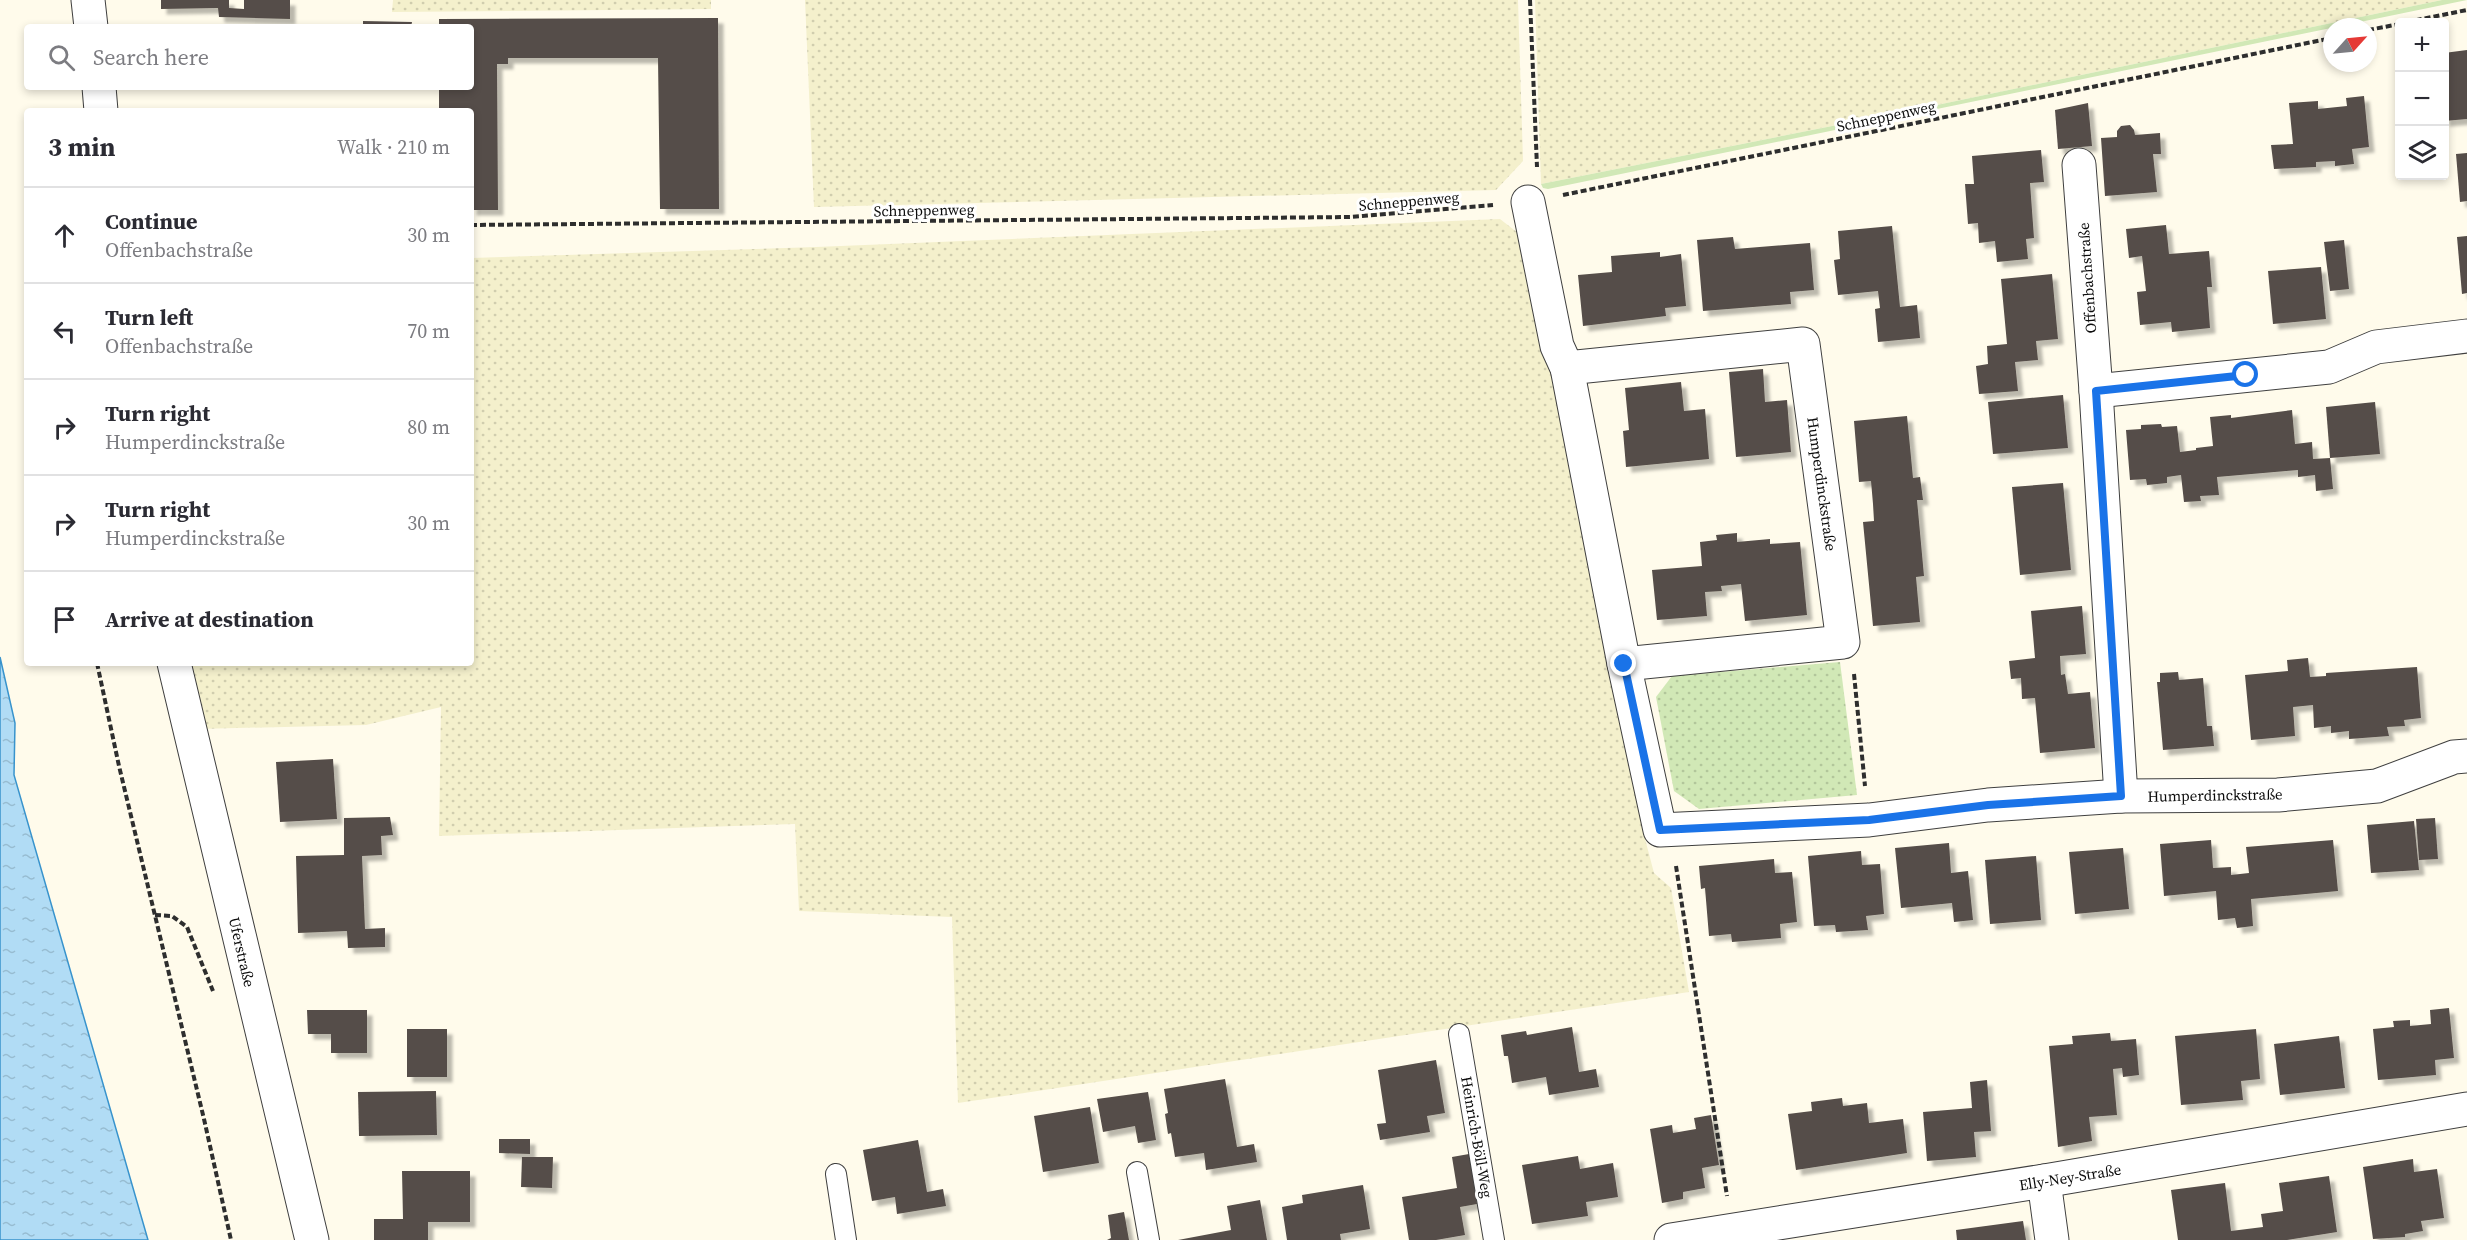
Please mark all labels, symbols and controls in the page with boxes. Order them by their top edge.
north arrow [2323,18,2377,72]
map controls [2395,18,2449,180]
button: + [2395,18,2449,72]
search box [24,24,474,90]
icon: search [45,41,78,74]
text: Search here [93,42,209,72]
button: − [2395,72,2449,126]
street label: Schneppenweg [1835,95,1938,137]
button: layers [2395,126,2449,180]
text: 3 min [48,129,115,165]
text: Walk · 210 m [337,133,450,161]
street label: Schneppenweg [1358,186,1460,216]
street label: Schneppenweg [873,199,975,221]
text: Continue [105,206,198,236]
icon: ahead [48,219,81,252]
text: 30 m [407,221,450,249]
street label: Offenbachstraße [2073,221,2101,334]
text: Offenbachstraße [105,236,253,264]
text: Turn left [105,302,193,332]
icon: left [48,315,81,348]
text: 70 m [407,317,450,345]
text: Offenbachstraße [105,332,253,360]
route start [2232,361,2258,387]
text: Turn right [105,398,210,428]
icon: right [48,411,81,444]
text: 80 m [407,413,450,441]
street label: Humperdinckstraße [1802,416,1842,553]
text: Humperdinckstraße [105,428,285,456]
text: Turn right [105,494,210,524]
icon: right [48,507,81,540]
text: 30 m [407,509,450,537]
text: Humperdinckstraße [105,524,285,552]
icon: arrive [48,603,81,636]
text: Arrive at destination [105,604,314,634]
route end [1610,650,1636,676]
street label: Humperdinckstraße [2147,783,2283,807]
street label: Uferstraße [224,915,260,989]
street label: Heinrich-Böll-Weg [1456,1074,1498,1200]
street label: Elly-Ney-Straße [2017,1159,2123,1195]

